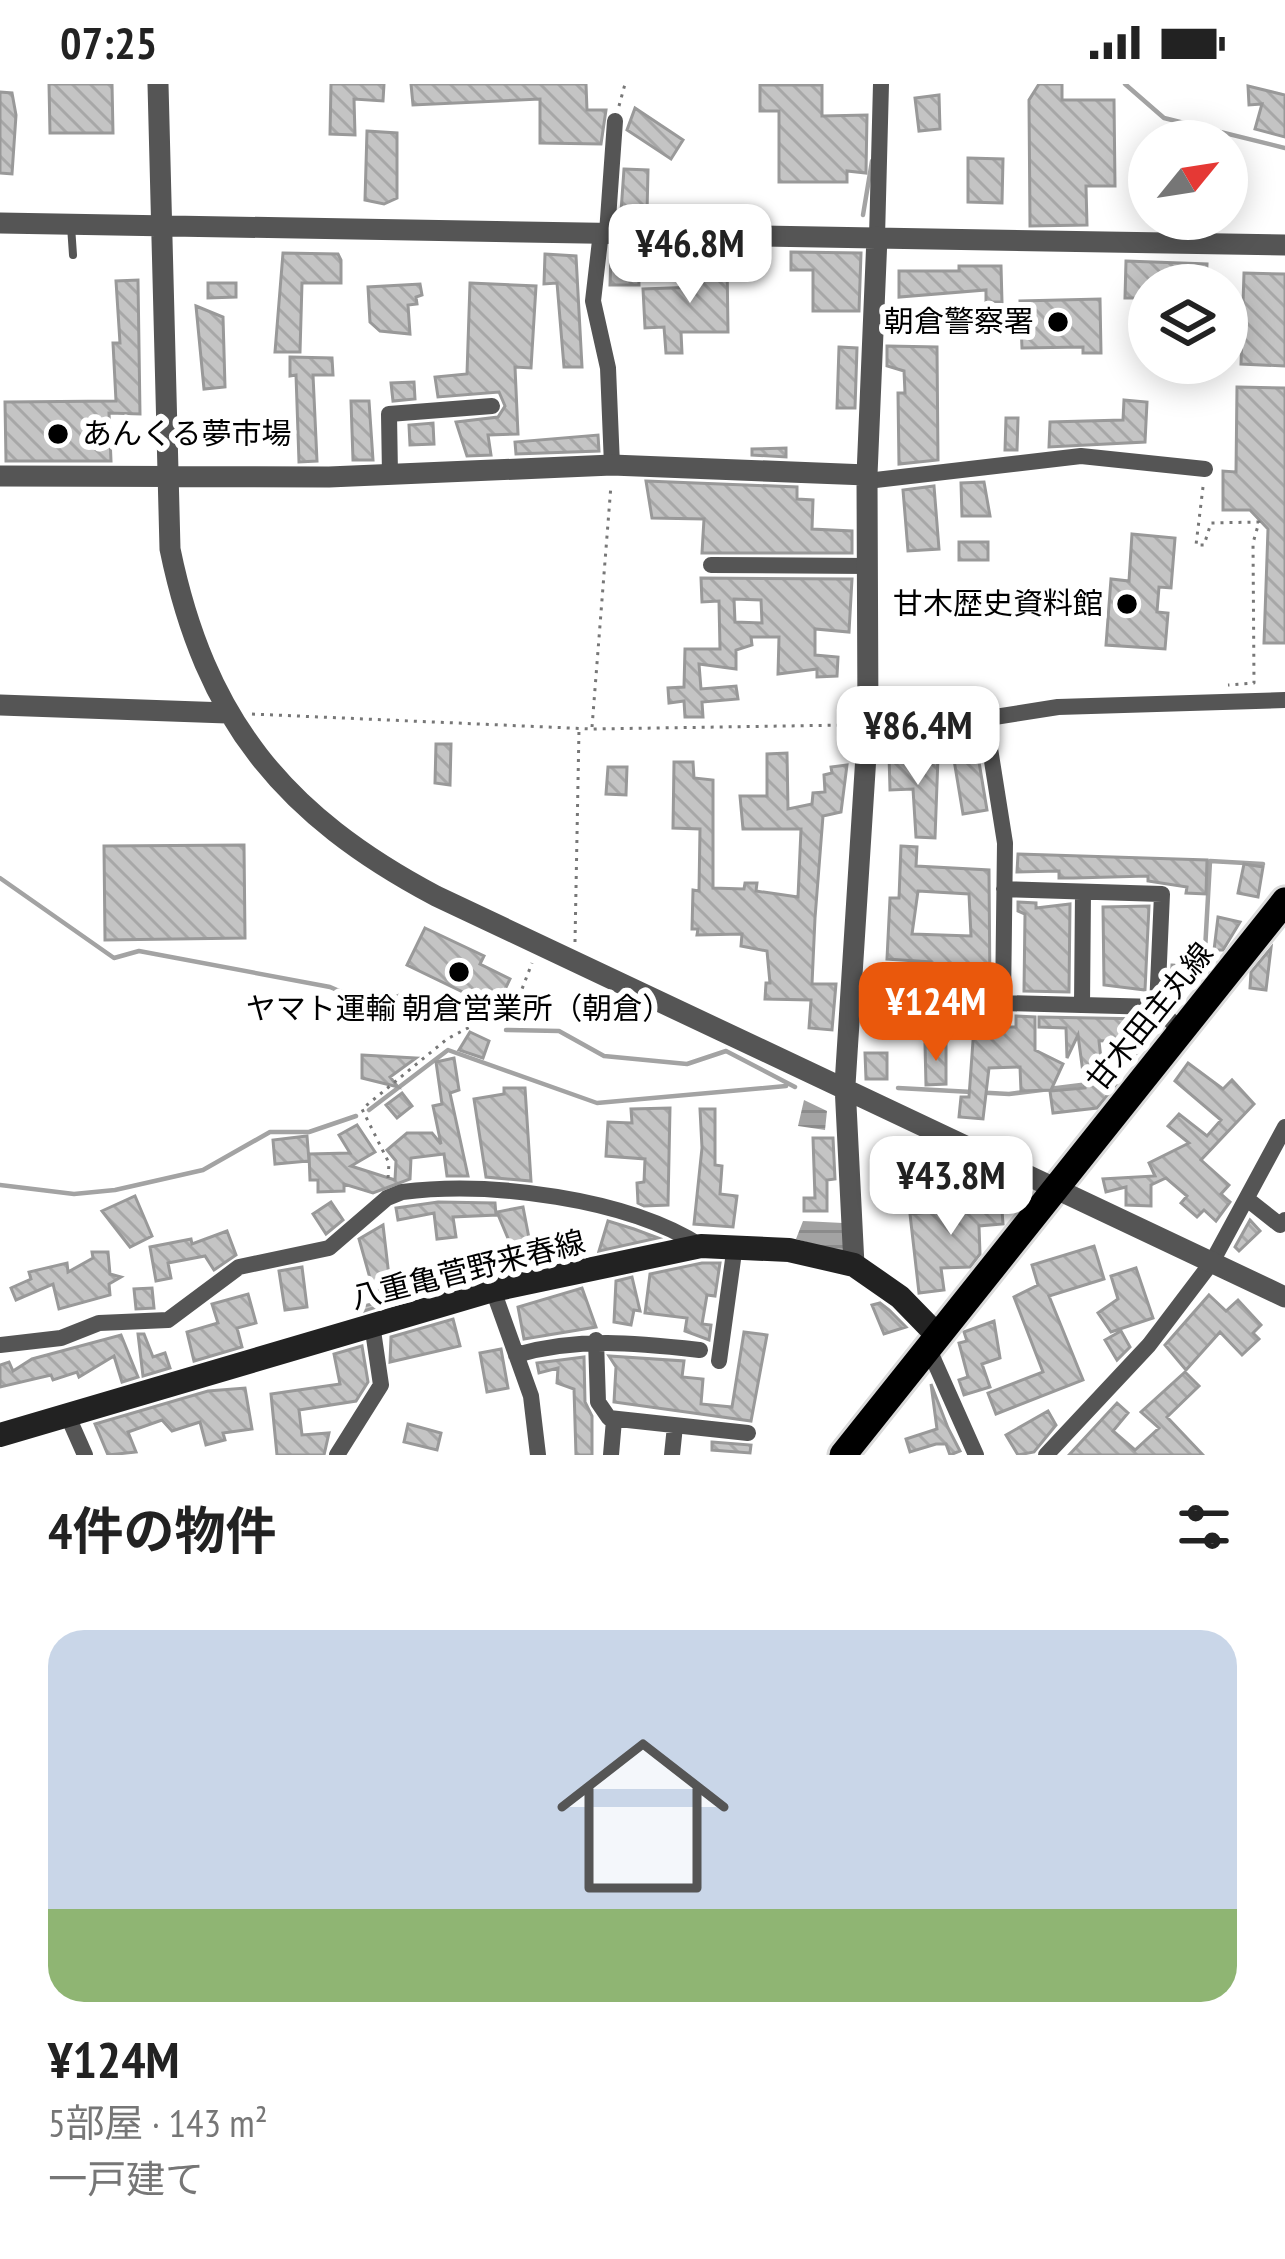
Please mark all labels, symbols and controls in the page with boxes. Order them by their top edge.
text: 07:25 [60,13,157,71]
north arrow [1128,120,1248,240]
map controls [1128,120,1248,384]
pin: ¥46.8M [592,204,788,306]
text: ¥46.8M [636,217,744,268]
button: layers [1128,264,1248,384]
place label: 朝倉警察署 [884,301,1034,340]
marker: 朝倉警察署 [1045,309,1071,335]
place label: あんくる夢市場 [82,413,291,452]
marker: あんくる夢市場 [45,421,71,447]
place label: 甘木歴史資料館 [893,583,1103,622]
marker: 甘木歴史資料館 [1114,591,1140,617]
pin: ¥86.4M [820,686,1016,788]
text: ¥86.4M [864,699,972,750]
street label: 甘木田主丸線 [1077,934,1221,1098]
marker: ヤマト運輸 朝倉営業所（朝倉） [446,959,472,985]
pin: ¥124M [852,962,1020,1064]
text: ¥124M [886,975,986,1026]
place label: ヤマト運輸 朝倉営業所（朝倉） [246,988,672,1027]
pin: ¥43.8M [853,1136,1049,1238]
text: ¥43.8M [897,1149,1005,1200]
street label: 八重亀菅野来春線 [346,1221,589,1316]
icon: filters [1171,1494,1237,1560]
text: 4件の物件 [48,1497,276,1563]
icon: home [535,1708,751,1924]
text: ¥124M [48,2026,179,2092]
text: 5部屋 · 143 m² [48,2097,268,2148]
text: 一戸建て [48,2153,204,2204]

